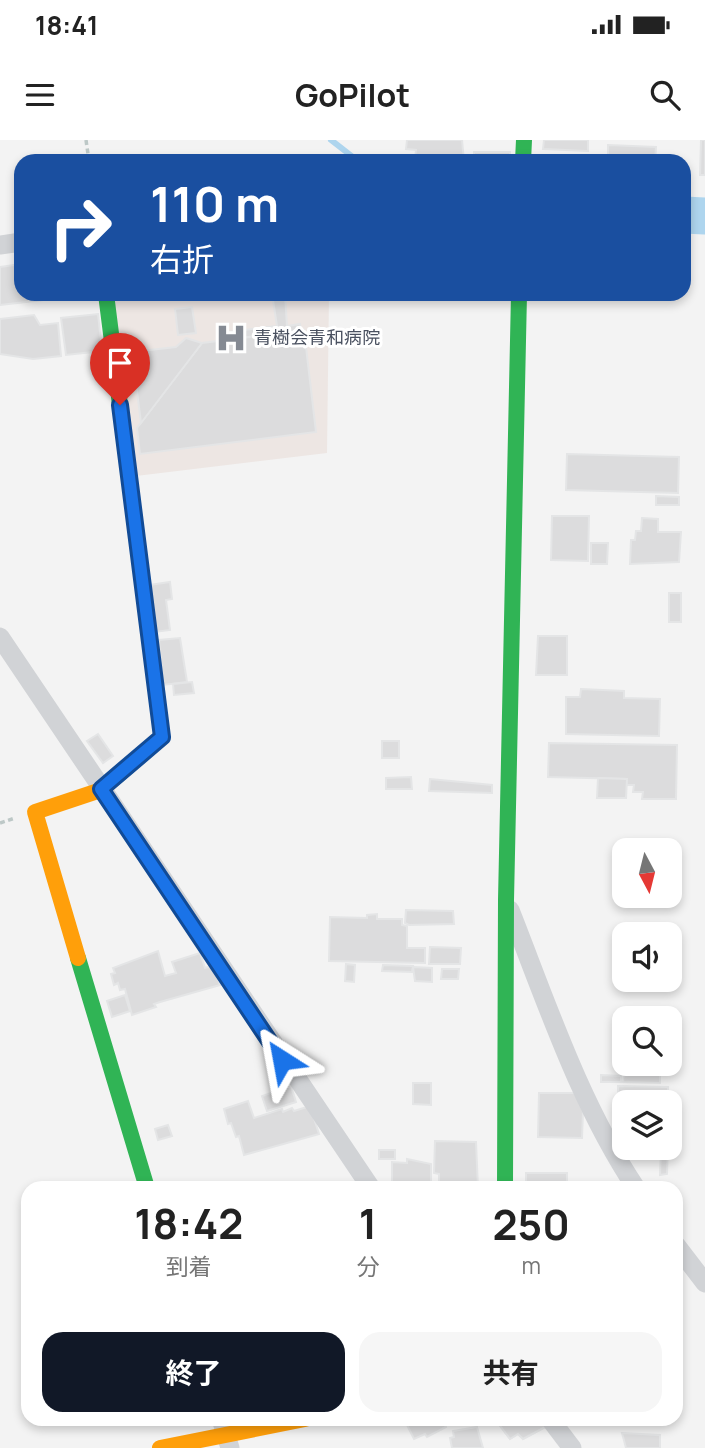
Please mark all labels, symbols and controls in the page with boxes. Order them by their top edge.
text: 18:41 [35,7,98,43]
text: GoPilot [295,73,410,117]
icon: menu [21,76,59,114]
icon: search [646,76,684,114]
text: 110 m [150,170,279,237]
icon: right [35,182,126,273]
text: 右折 [150,237,214,281]
hospital icon: 青樹会青和病院 [214,321,248,355]
place label: 青樹会青和病院 [254,325,380,349]
pin [90,333,150,405]
icon: arrive [101,344,139,382]
north arrow [612,838,682,908]
map controls [612,838,682,1160]
button: sound [612,922,682,992]
button: search [612,1006,682,1076]
position arrow [245,1023,319,1097]
button: layers [612,1090,682,1160]
text: 18:42 [134,1194,243,1252]
text: 1 [359,1194,377,1252]
text: 250 [493,1195,570,1253]
text: m [521,1249,541,1281]
text: 到着 [166,1250,212,1282]
text: 分 [356,1250,379,1282]
button: 終了 [42,1332,345,1412]
button: 共有 [359,1332,662,1412]

